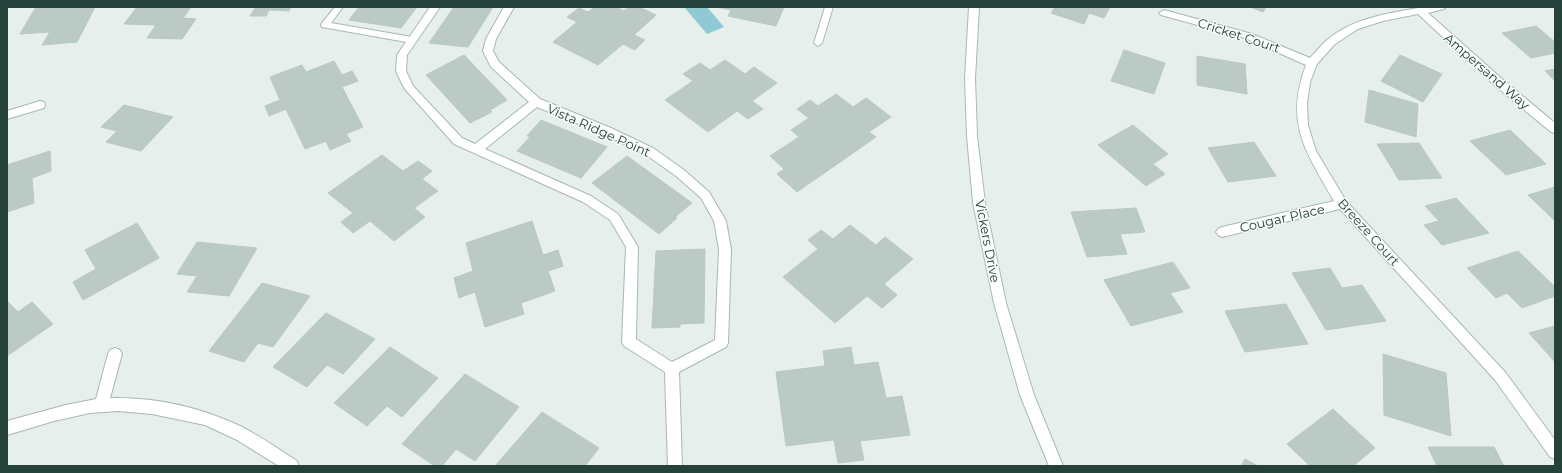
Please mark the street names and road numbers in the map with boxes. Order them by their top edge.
street label: Cricket Court [1196,14,1282,56]
street label: Ampersand Way [1441,29,1534,113]
street label: Vista Ridge Point [545,100,653,160]
street label: Breeze Court [1335,195,1403,269]
street label: Vickers Drive [972,198,1004,284]
street label: Cougar Place [1238,200,1326,236]

